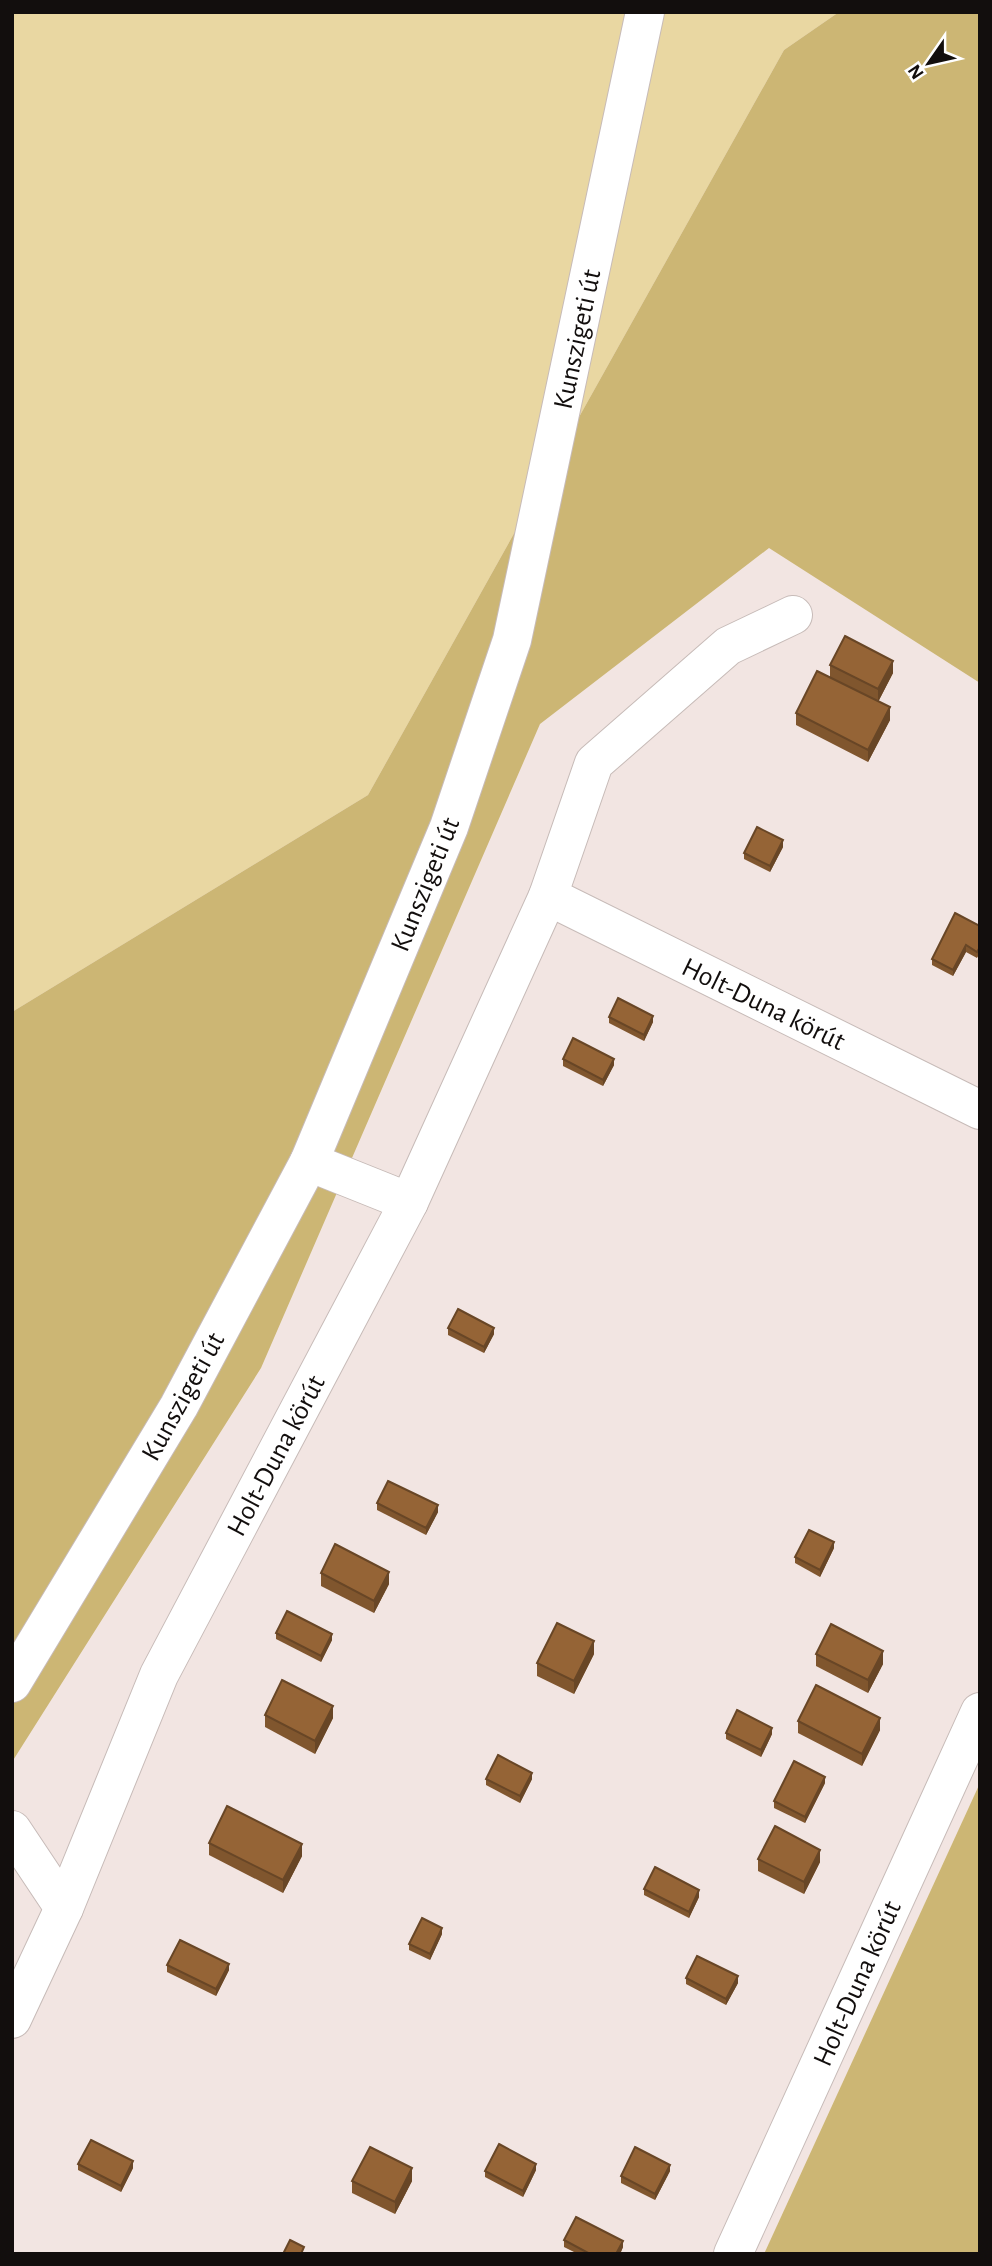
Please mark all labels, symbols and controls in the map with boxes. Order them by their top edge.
north arrow [894,28,964,98]
text: N [905,61,928,82]
street label: Kunszigeti út [549,267,606,412]
street label: Kunszigeti út [386,814,465,956]
street label: Holt-Duna körút [677,953,849,1056]
street label: Kunszigeti út [137,1328,230,1466]
street label: Holt-Duna körút [223,1371,331,1541]
street label: Holt-Duna körút [809,1897,907,2071]

